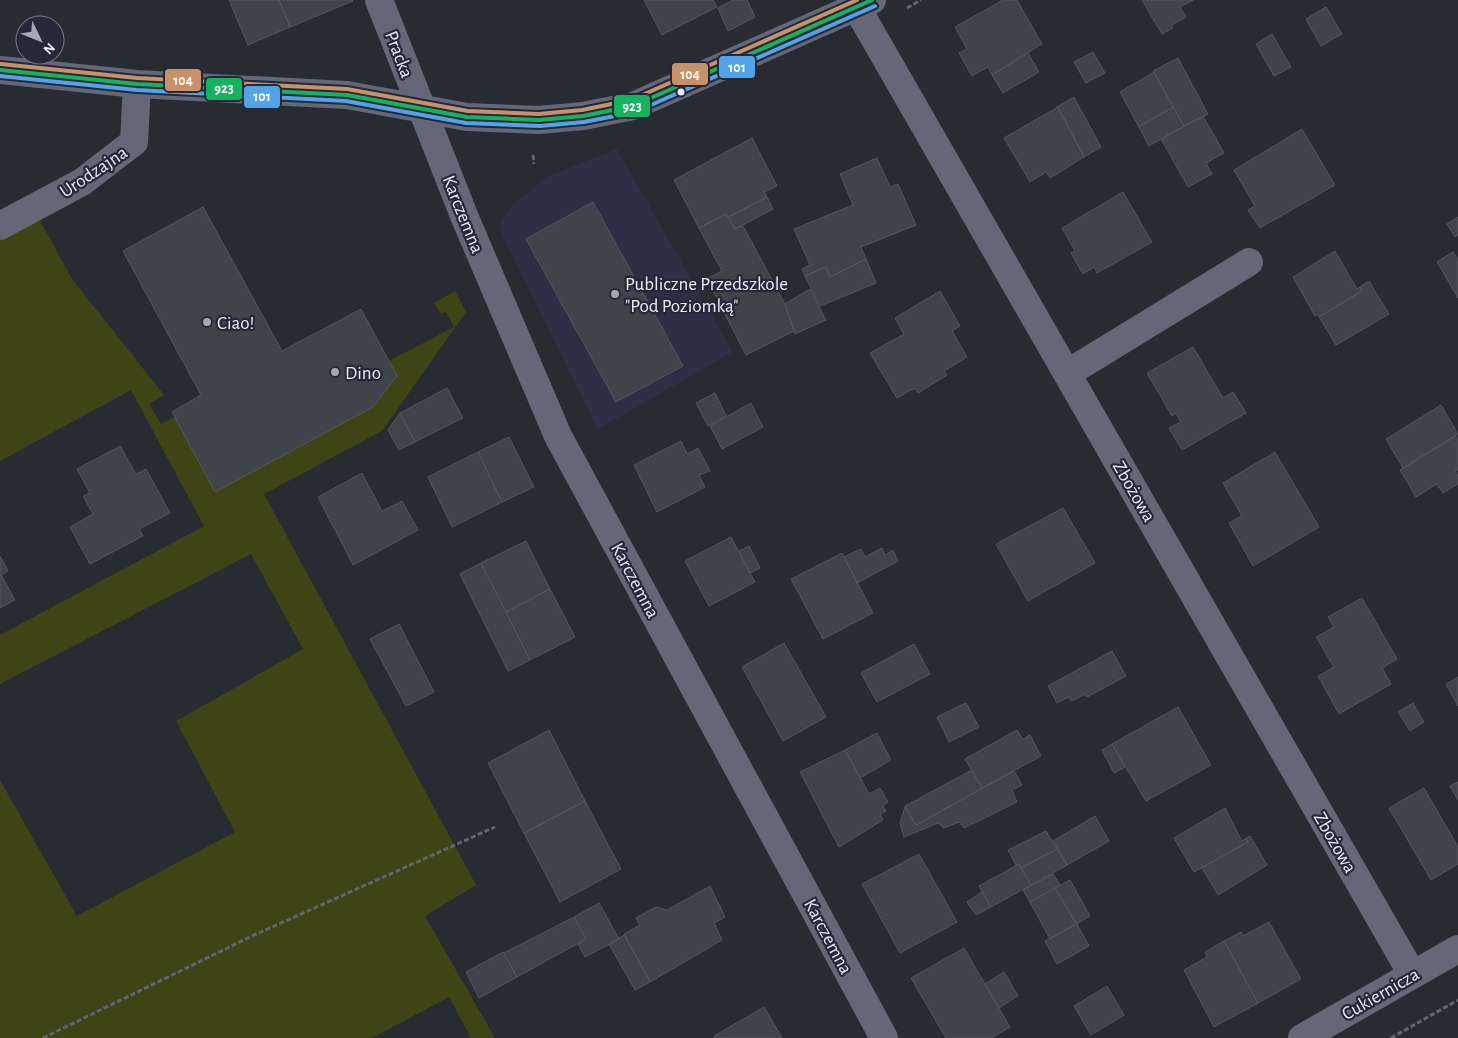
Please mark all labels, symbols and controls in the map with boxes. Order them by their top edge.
north arrow [15,15,65,65]
street label: Pracka [381,28,416,81]
text: N [40,40,57,57]
line badge: 101 [718,55,756,79]
text: 101 [728,61,746,75]
line badge: 104 [671,62,709,86]
line badge: 104 [164,68,202,92]
text: 104 [680,68,700,82]
text: 104 [173,74,193,88]
line badge: 923 [205,77,243,101]
text: 923 [214,82,234,96]
line badge: 101 [243,85,281,109]
unlabelled marker [676,87,686,97]
text: 101 [253,90,271,104]
line badge: 923 [613,94,651,118]
text: 923 [622,100,642,114]
street label: Urodzajna [57,143,131,202]
street label: Karczemna [438,173,487,256]
place label: Publiczne Przedszkole "Pod Poziomką" [625,275,788,316]
marker: Publiczne Przedszkole "Pod Poziomką" [609,288,621,300]
place label: Ciao! [217,314,254,333]
marker: Ciao! [201,316,213,328]
place label: Dino [345,364,381,383]
marker: Dino [329,366,341,378]
street label: Zbożowa [1109,458,1159,526]
street label: Karczemna [607,540,662,622]
street label: Zbożowa [1310,809,1360,877]
street label: Karczemna [800,896,855,978]
street label: Cukiernicza [1339,965,1423,1024]

